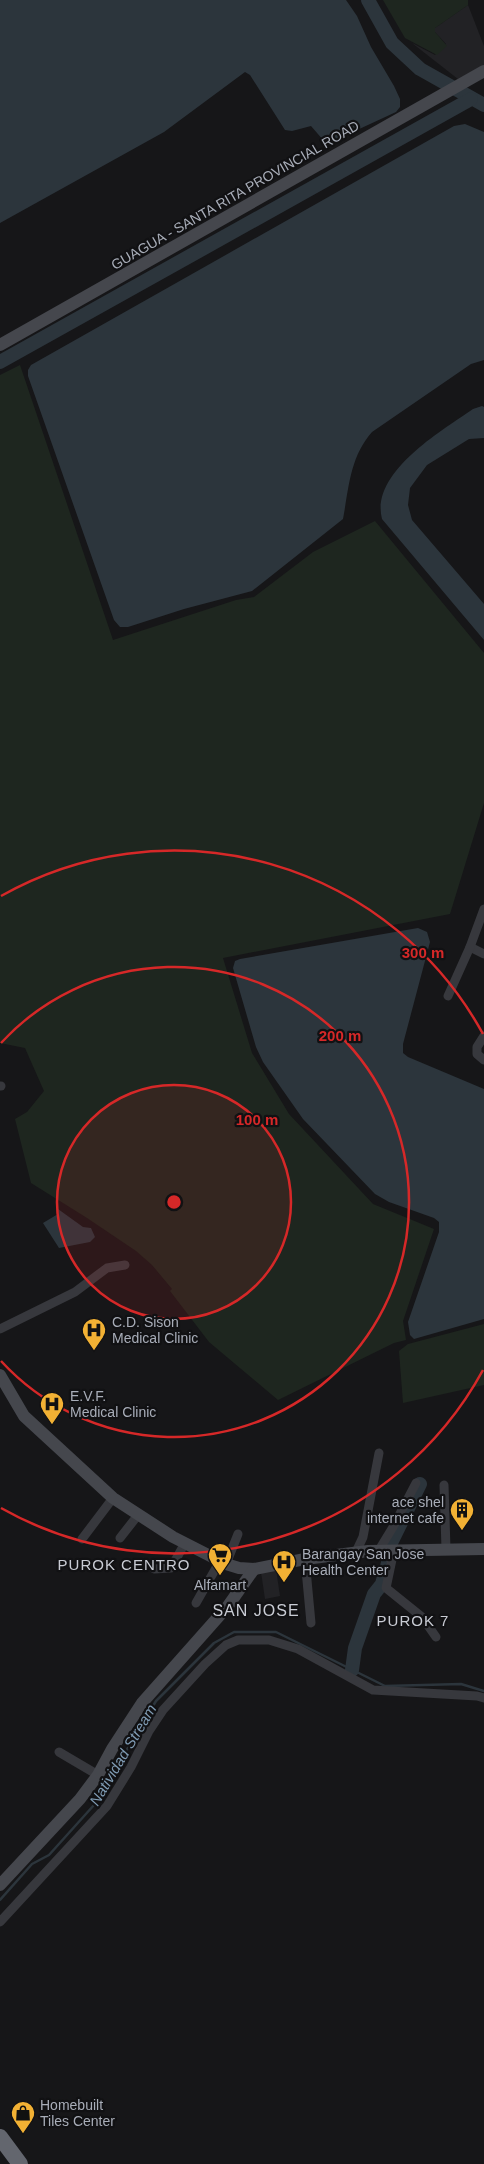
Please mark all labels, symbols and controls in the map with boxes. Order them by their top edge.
street label: GUAGUA - SANTA RITA PROVINCIAL ROAD [108,117,362,273]
text: 300 m [402,944,444,961]
text: 200 m [319,1027,361,1044]
text: 100 m [236,1111,278,1128]
centre of rings [165,1193,183,1211]
place label: C.D. Sison Medical Clinic [112,1314,198,1346]
hospital icon: C.D. Sison Medical Clinic [81,1317,107,1351]
place label: E.V.F. Medical Clinic [70,1388,156,1420]
hospital icon: E.V.F. Medical Clinic [39,1391,65,1425]
place label: ace shel internet cafe [367,1494,444,1526]
building icon: ace shel internet cafe [449,1497,475,1531]
supermarket icon: Alfamart [207,1542,233,1576]
place label: Barangay San Jose Health Center [302,1546,424,1578]
hospital icon: Barangay San Jose Health Center [271,1549,297,1583]
district label: PUROK CENTRO [58,1556,190,1573]
place label: Alfamart [194,1577,246,1593]
district label: SAN JOSE [212,1602,300,1619]
district label: PUROK 7 [377,1612,449,1629]
water label: Natividad Stream [86,1701,159,1808]
place label: Homebuilt Tiles Center [40,2097,115,2129]
shop icon: Homebuilt Tiles Center [10,2100,36,2134]

